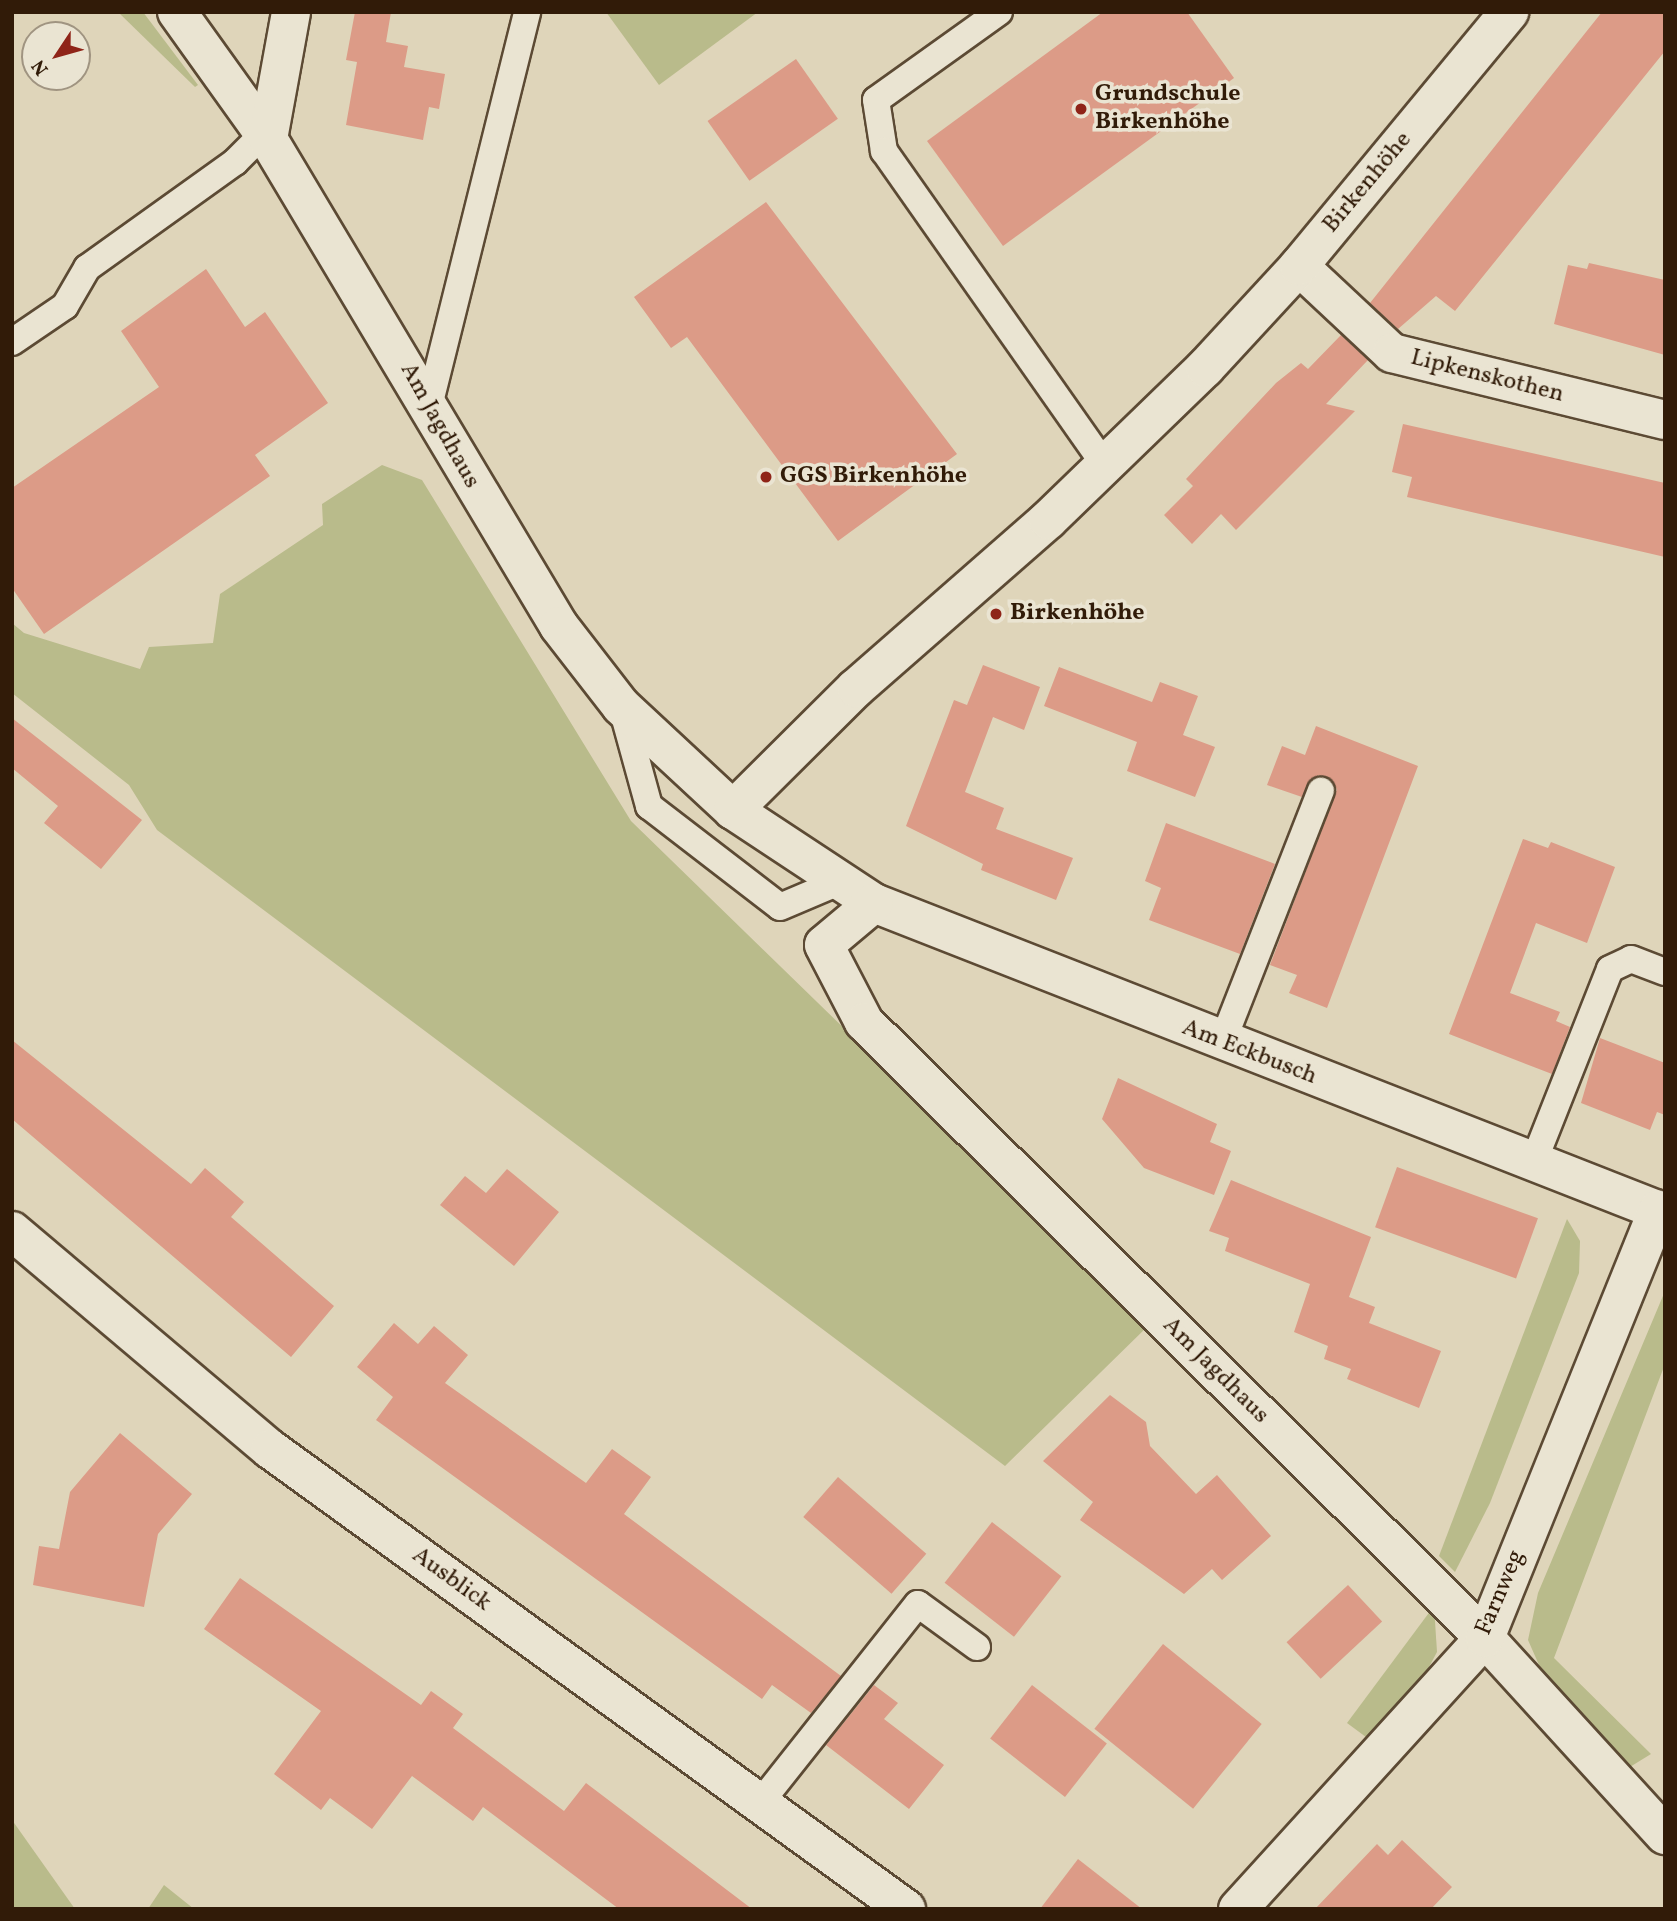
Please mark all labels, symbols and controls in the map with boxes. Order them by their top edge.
north arrow [21,21,91,91]
text: N [26,54,55,80]
place label: Grundschule Birkenhöhe [1095,81,1241,137]
marker: Grundschule Birkenhöhe [1073,101,1089,117]
street label: Birkenhöhe [1317,127,1419,239]
street label: Lipkenskothen [1407,344,1567,410]
street label: Am Jagdhaus [393,358,485,494]
place label: GGS Birkenhöhe [780,463,967,491]
marker: GGS Birkenhöhe [758,469,774,485]
place label: Birkenhöhe [1010,600,1145,628]
marker: Birkenhöhe [988,606,1004,622]
street label: Am Eckbusch [1178,1014,1320,1092]
street label: Am Jagdhaus [1156,1312,1274,1430]
street label: Ausblick [406,1542,496,1618]
street label: Farnweg [1470,1546,1532,1640]

